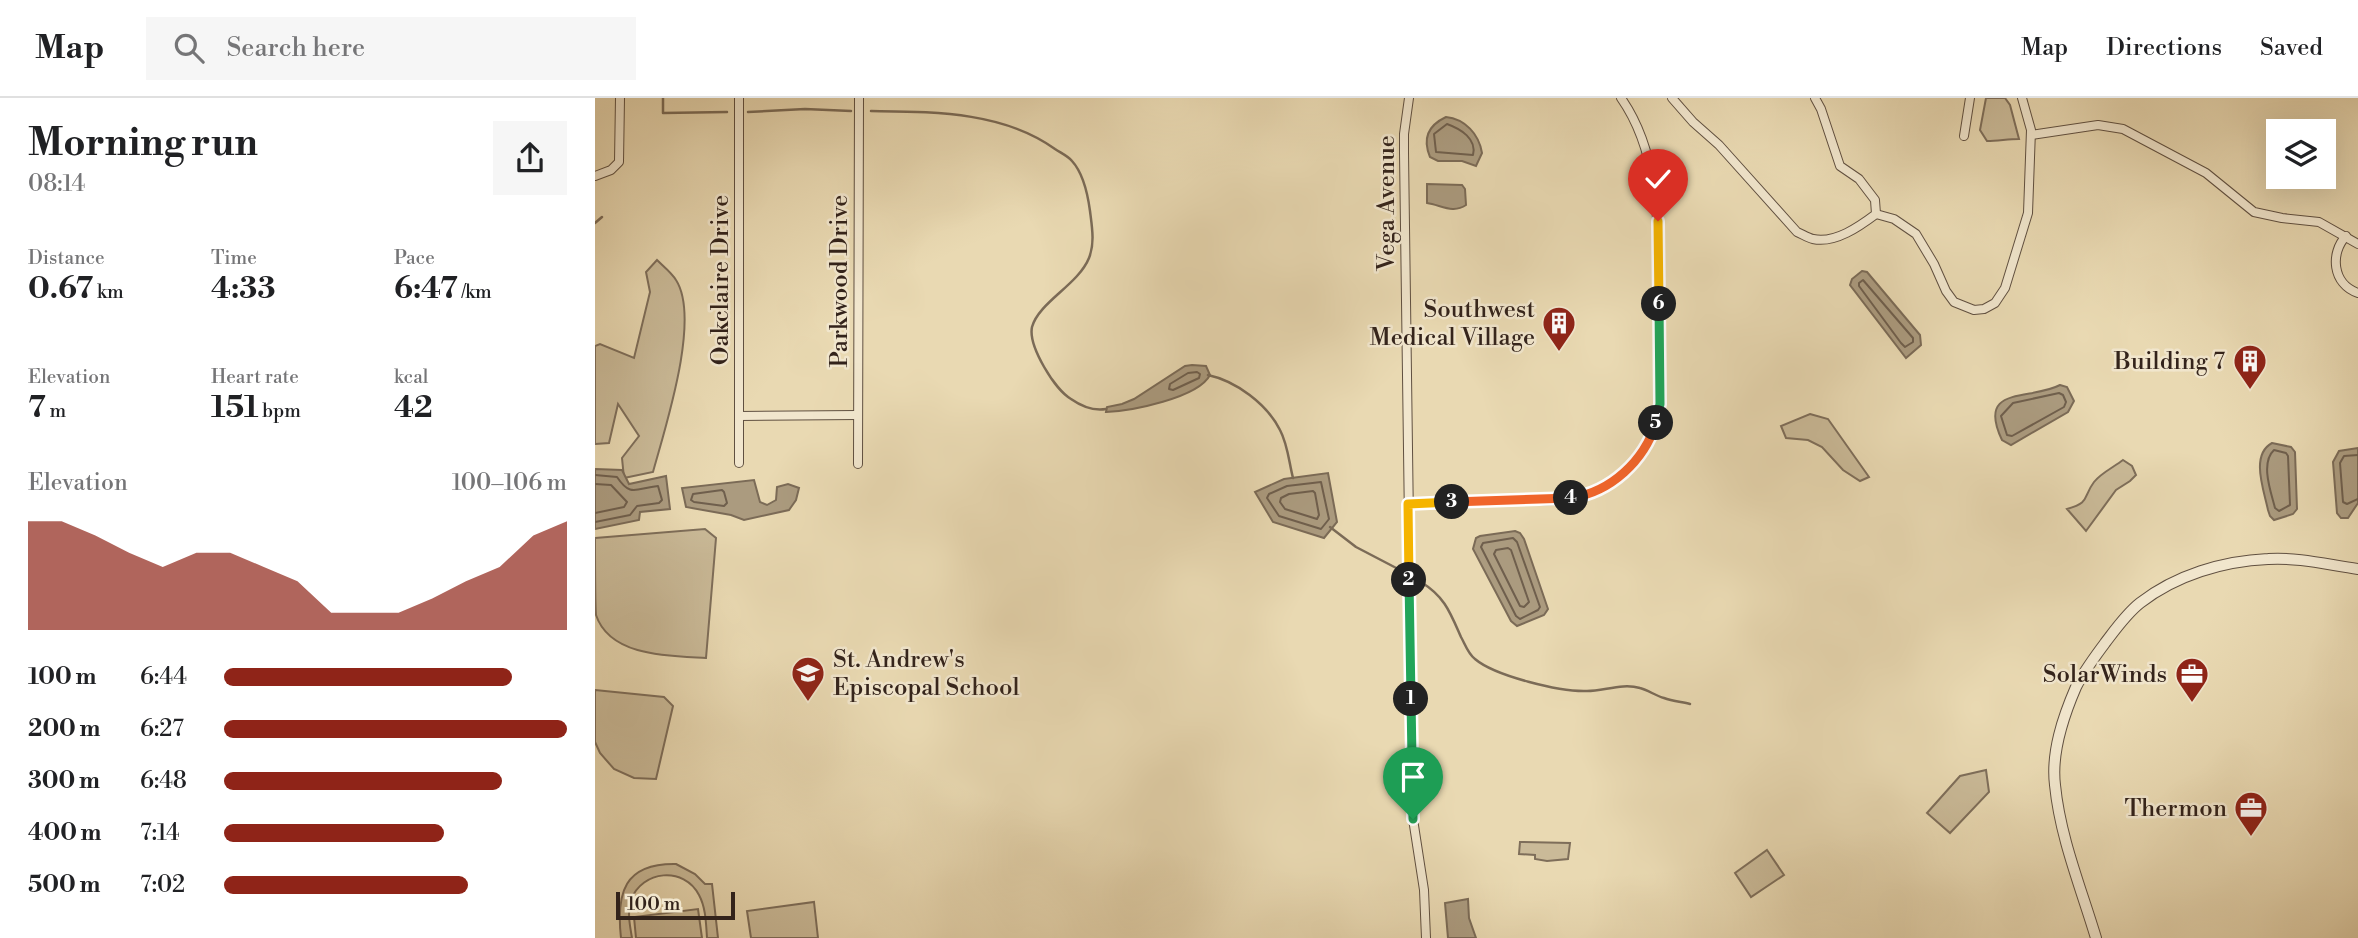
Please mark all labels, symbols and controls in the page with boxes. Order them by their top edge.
search box [146,17,636,80]
text: Map [35,28,104,69]
icon: search [170,29,208,67]
text: Search here [226,32,365,64]
text: Map [2021,33,2068,63]
text: Directions [2106,33,2222,63]
text: Saved [2260,33,2323,63]
map controls [2266,119,2336,189]
button: layers [2266,119,2336,189]
text: Morning run [28,120,258,167]
button: share [493,121,567,195]
street label: Vega Avenue [1372,135,1402,272]
pin [1628,149,1688,221]
icon: check [1639,160,1677,198]
text: 08:14 [28,170,85,198]
street label: Oakclaire Drive [706,195,736,365]
street label: Parkwood Drive [825,195,855,367]
text: Distance [28,246,105,270]
text: Time [211,246,257,270]
text: Pace [394,246,435,270]
text: 0.67 [28,270,93,308]
text: 4:33 [211,270,275,308]
text: 6:47 [394,270,458,308]
text: km [93,280,124,304]
text: /km [458,280,492,304]
pin: 6 [1641,286,1677,322]
text: 6 [1653,291,1664,315]
place label: Southwest Medical Village [1369,295,1536,353]
building icon: Southwest Medical Village [1540,304,1578,353]
building icon: Building 7 [2231,342,2269,391]
place label: Building 7 [2113,347,2225,377]
text: Elevation [28,365,110,389]
text: Heart rate [211,365,299,389]
text: kcal [394,365,428,389]
text: 7 [28,389,46,427]
text: 151 [211,389,258,427]
text: 42 [394,389,433,427]
text: m [46,399,66,423]
text: bpm [258,399,301,423]
pin: 5 [1639,406,1673,440]
text: 5 [1650,410,1661,434]
text: Elevation [28,469,128,497]
text: 100–106 m [452,469,567,497]
pin: 4 [1553,480,1588,516]
pin: 3 [1435,484,1469,520]
text: 4 [1564,485,1577,509]
text: 3 [1446,489,1457,513]
pin: 2 [1391,562,1427,598]
text: 2 [1403,567,1414,591]
place label: St. Andrew's Episcopal School [833,645,1020,703]
school or university icon: St. Andrew's Episcopal School [789,654,827,703]
office icon: SolarWinds [2173,655,2211,704]
place label: SolarWinds [2043,660,2167,690]
text: 100 m [28,663,96,691]
text: 6:44 [140,663,187,691]
pin: 1 [1393,682,1429,716]
text: 1 [1406,686,1415,710]
text: 200 m [28,715,100,743]
text: 6:27 [140,715,184,743]
pin [1383,747,1443,819]
icon: arrive [1394,758,1432,796]
text: 300 m [28,767,100,795]
text: 6:48 [140,767,187,795]
office icon: Thermon [2232,789,2270,838]
place label: Thermon [2124,794,2227,824]
text: 400 m [28,819,101,847]
text: 7:14 [140,819,180,847]
text: 500 m [28,871,100,899]
text: 7:02 [140,871,185,899]
scale bar [616,889,735,921]
text: 100 m [627,892,680,916]

